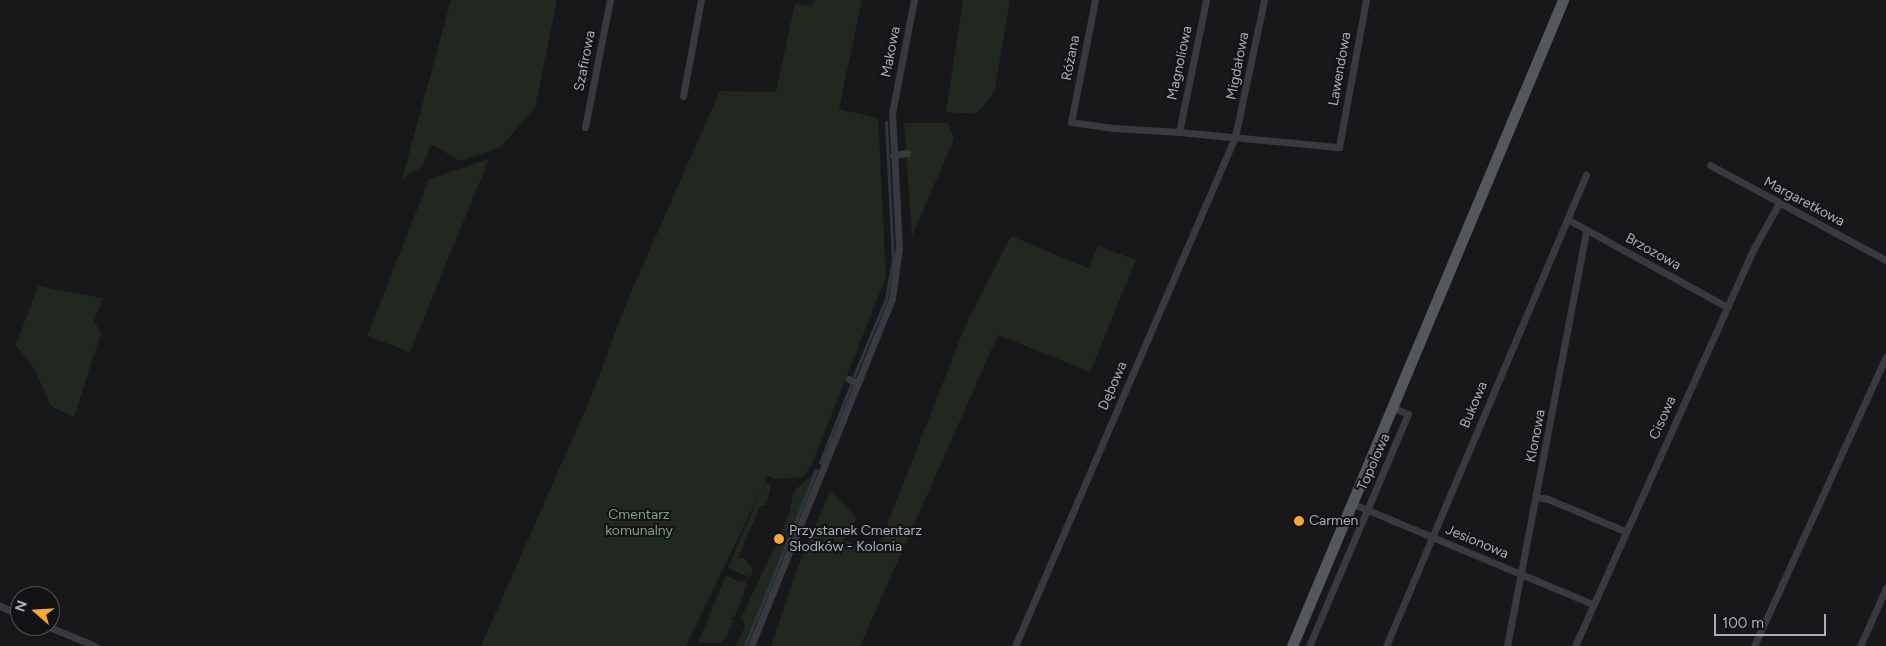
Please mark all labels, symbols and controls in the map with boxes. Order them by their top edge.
street label: Magnoliowa [1164,24,1196,102]
street label: Makowa [878,25,904,79]
street label: Szafirowa [571,29,599,93]
street label: Migdałowa [1223,31,1253,101]
street label: Lawendowa [1325,31,1355,107]
street label: Różana [1058,34,1084,82]
street label: Margaretkowa [1761,174,1847,230]
street label: Brzozowa [1622,230,1684,274]
street label: Dębowa [1095,359,1131,413]
street label: Bukowa [1457,379,1491,431]
street label: Cisowa [1646,394,1680,442]
street label: Klonowa [1523,408,1549,464]
street label: Topolowa [1354,431,1394,493]
park label: Cmentarz komunalny [605,507,673,540]
place label: Carmen [1309,513,1358,529]
marker: Carmen [1293,515,1305,527]
street label: Jesionowa [1443,521,1511,563]
place label: Przystanek Cmentarz Słodków - Kolonia [789,523,922,556]
marker: Przystanek Cmentarz Słodków - Kolonia [773,533,785,545]
north arrow [10,586,60,636]
text: N [11,598,31,614]
scale bar [1716,604,1828,636]
text: 100 m [1722,614,1764,632]

